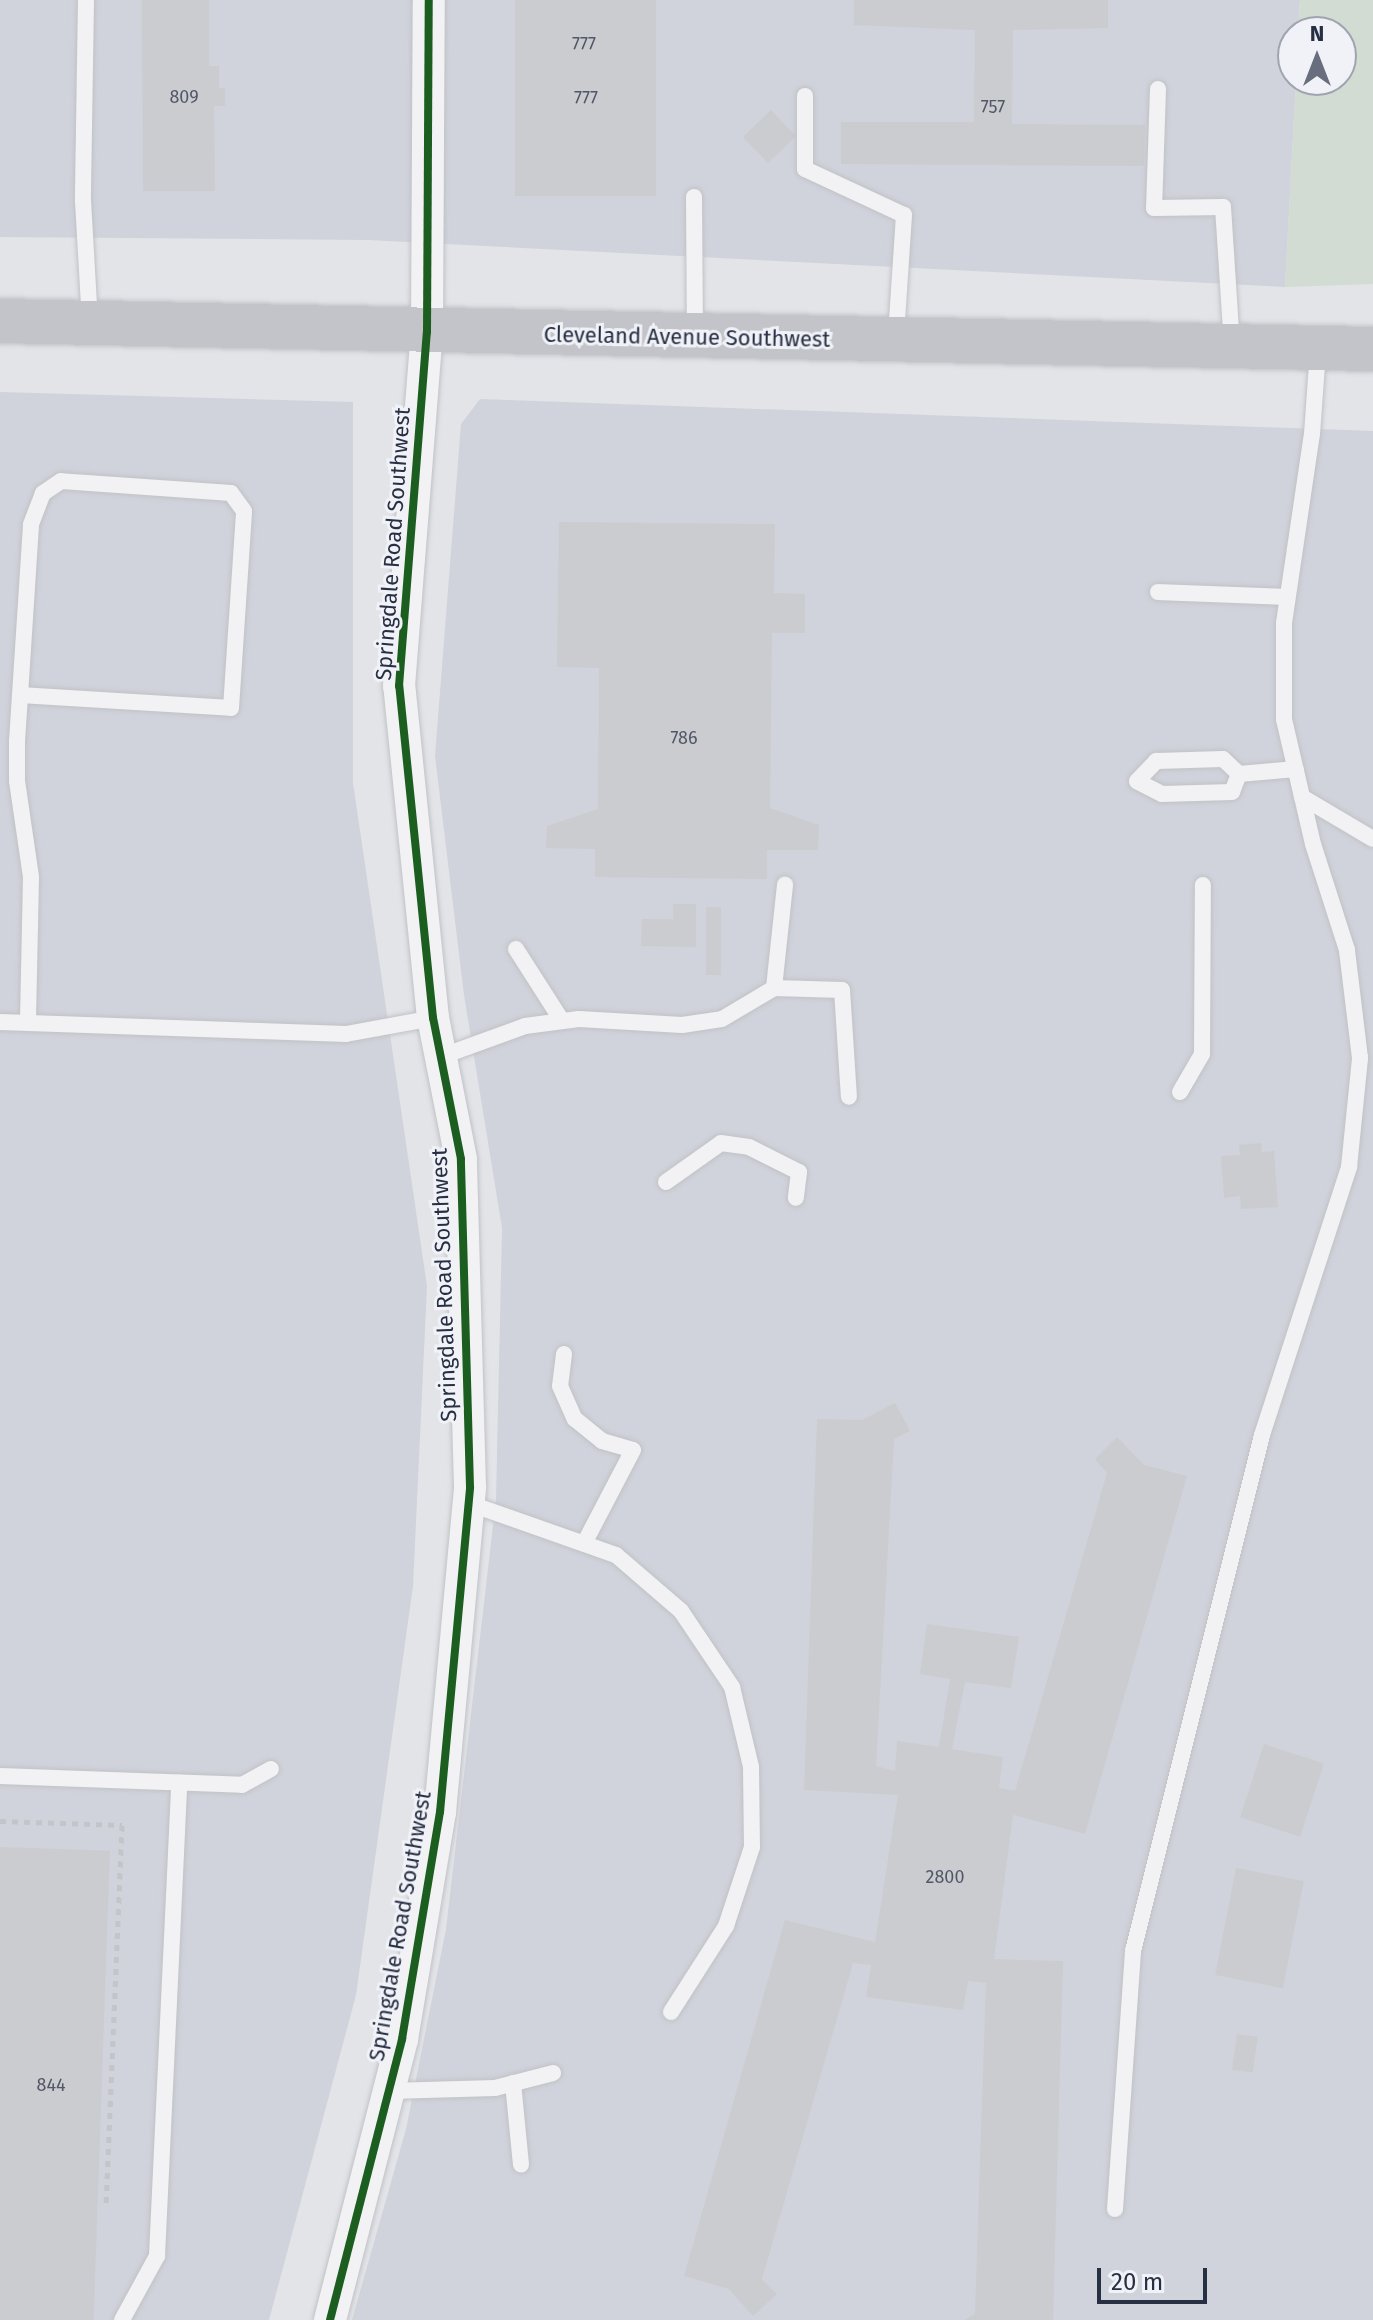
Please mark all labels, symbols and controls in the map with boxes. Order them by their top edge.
north arrow [1277,16,1357,96]
text: N [1310,20,1324,47]
house number: 777 [572,33,596,55]
house number: 809 [169,86,199,108]
house number: 777 [574,87,598,109]
house number: 757 [981,96,1005,118]
street label: Cleveland Avenue Southwest [544,321,830,353]
street label: Springdale Road Southwest [370,407,416,681]
house number: 786 [670,727,698,749]
street label: Springdale Road Southwest [426,1148,462,1422]
street label: Springdale Road Southwest [363,1789,437,2063]
house number: 2800 [926,1866,964,1888]
house number: 844 [36,2074,66,2096]
scale bar [1101,2252,1211,2302]
text: 20 m [1111,2268,1163,2296]

